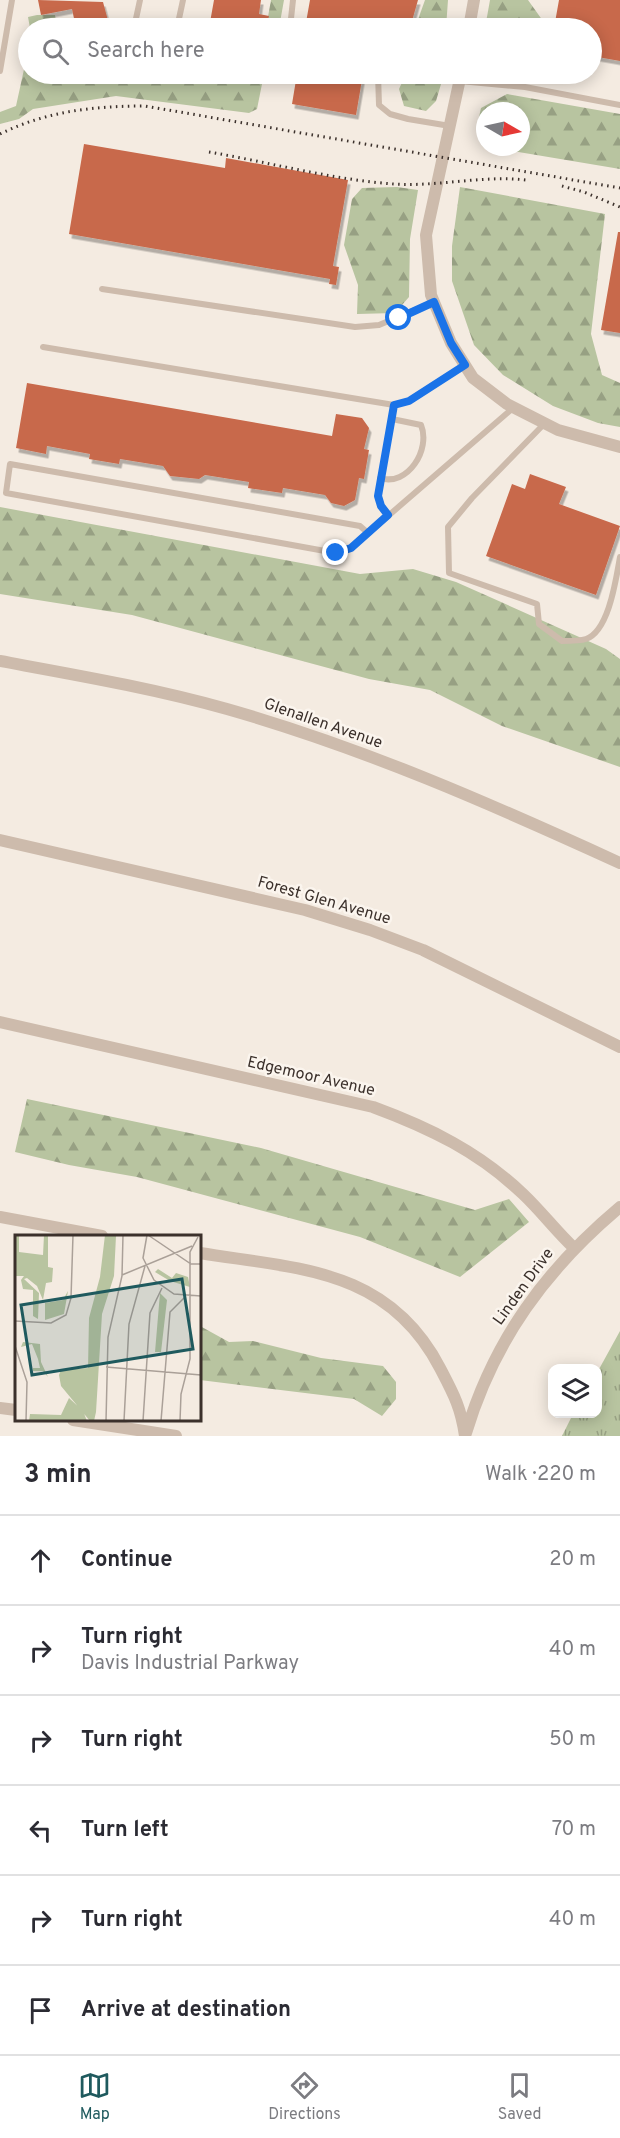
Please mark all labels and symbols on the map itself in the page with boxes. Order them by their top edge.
north arrow [476,102,530,156]
route start [385,304,411,330]
route end [322,539,348,565]
street label: Glenallen Avenue [261,694,385,754]
street label: Forest Glen Avenue [255,872,393,930]
street label: Edgemoor Avenue [245,1053,377,1101]
inset map [15,1235,201,1421]
street label: Linden Drive [489,1244,559,1330]

